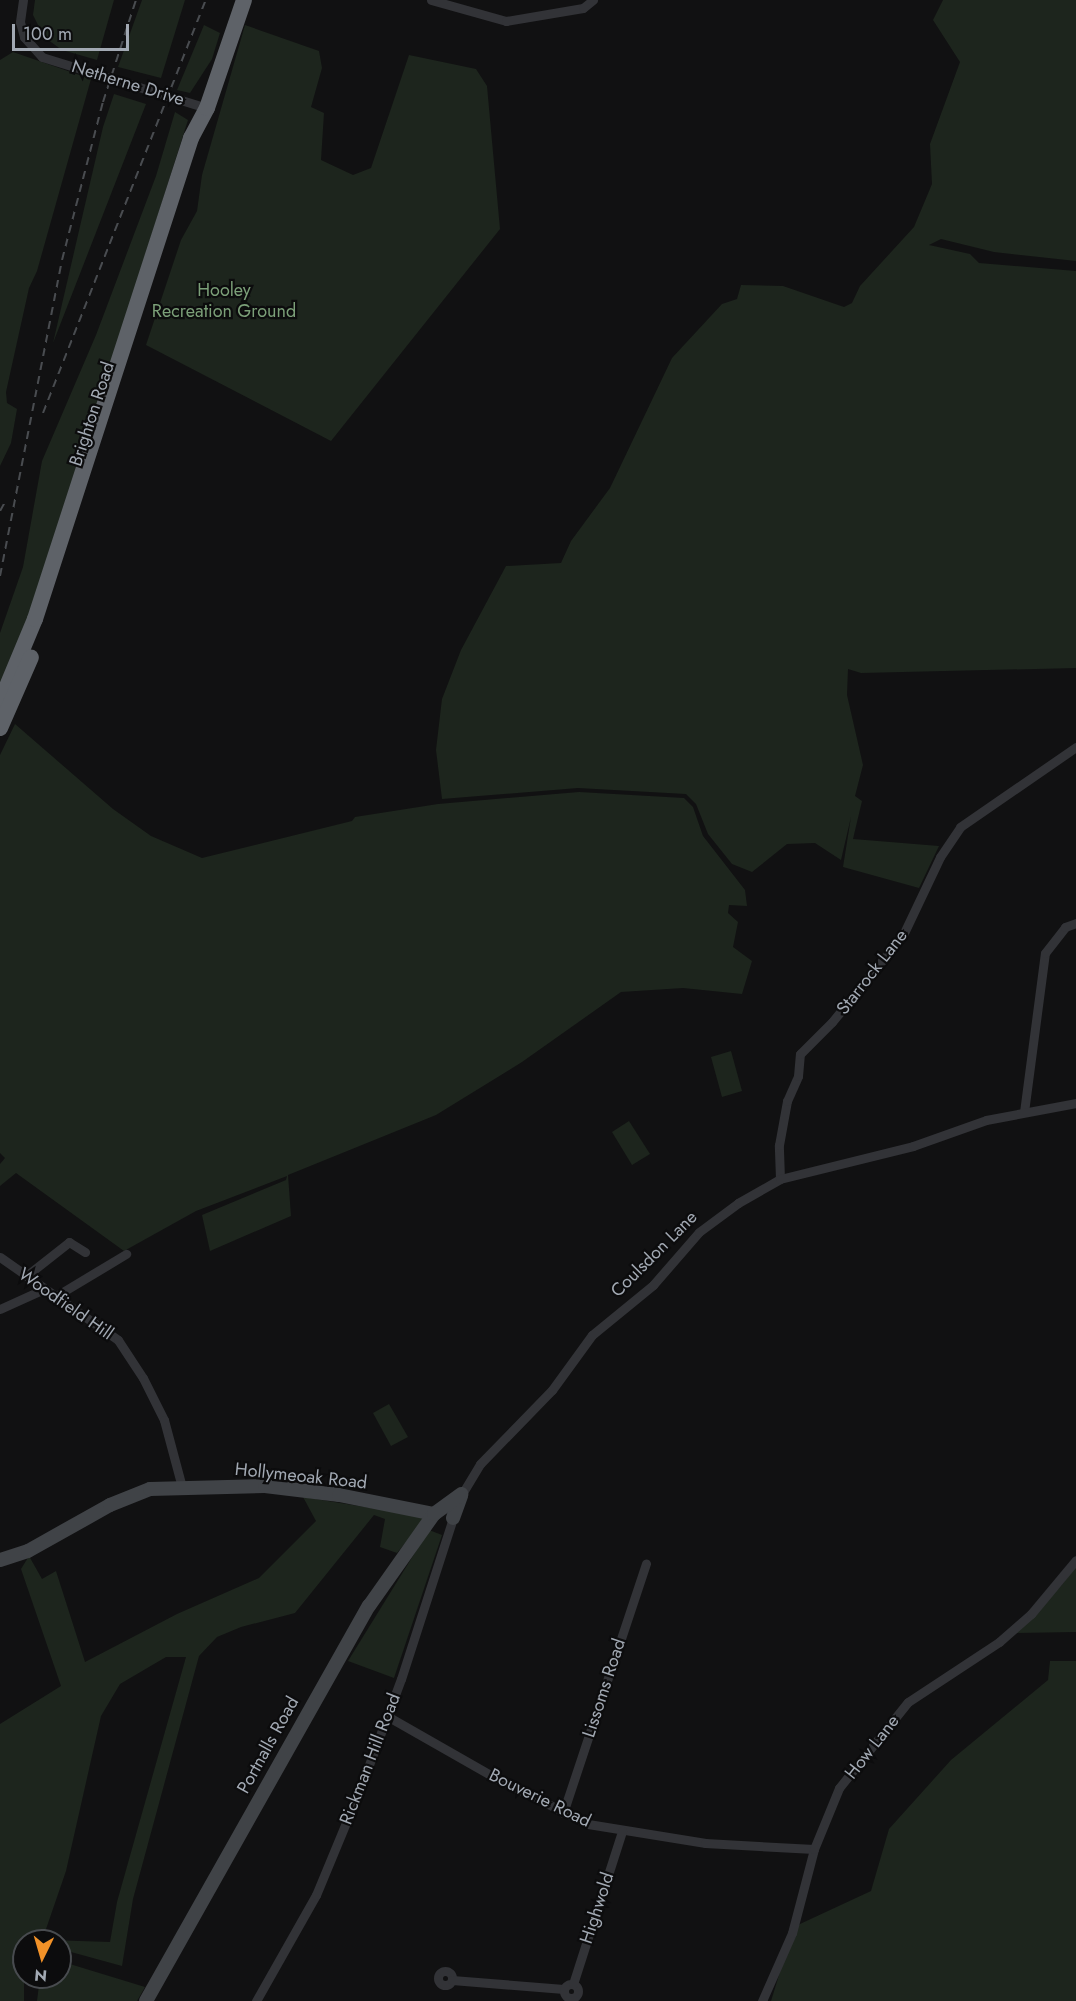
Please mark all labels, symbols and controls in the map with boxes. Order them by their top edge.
scale bar [15,12,132,50]
text: 100 m [23,21,72,47]
street label: Netherne Drive [69,56,187,110]
park label: Hooley Recreation Ground [152,280,296,322]
street label: Brighton Road [65,359,119,469]
street label: Starrock Lane [832,925,912,1019]
street label: Coulsdon Lane [606,1206,702,1302]
street label: Woodfield Hill [14,1263,118,1345]
street label: Hollymeoak Road [234,1458,368,1494]
street label: Lissoms Road [578,1636,630,1740]
street label: Rickman Hill Road [335,1690,405,1828]
street label: Portnalls Road [232,1693,304,1797]
street label: How Lane [840,1711,904,1783]
street label: Bouverie Road [486,1764,594,1832]
street label: Highwold [575,1870,619,1946]
north arrow [12,1929,72,1989]
text: N [33,1963,48,1987]

